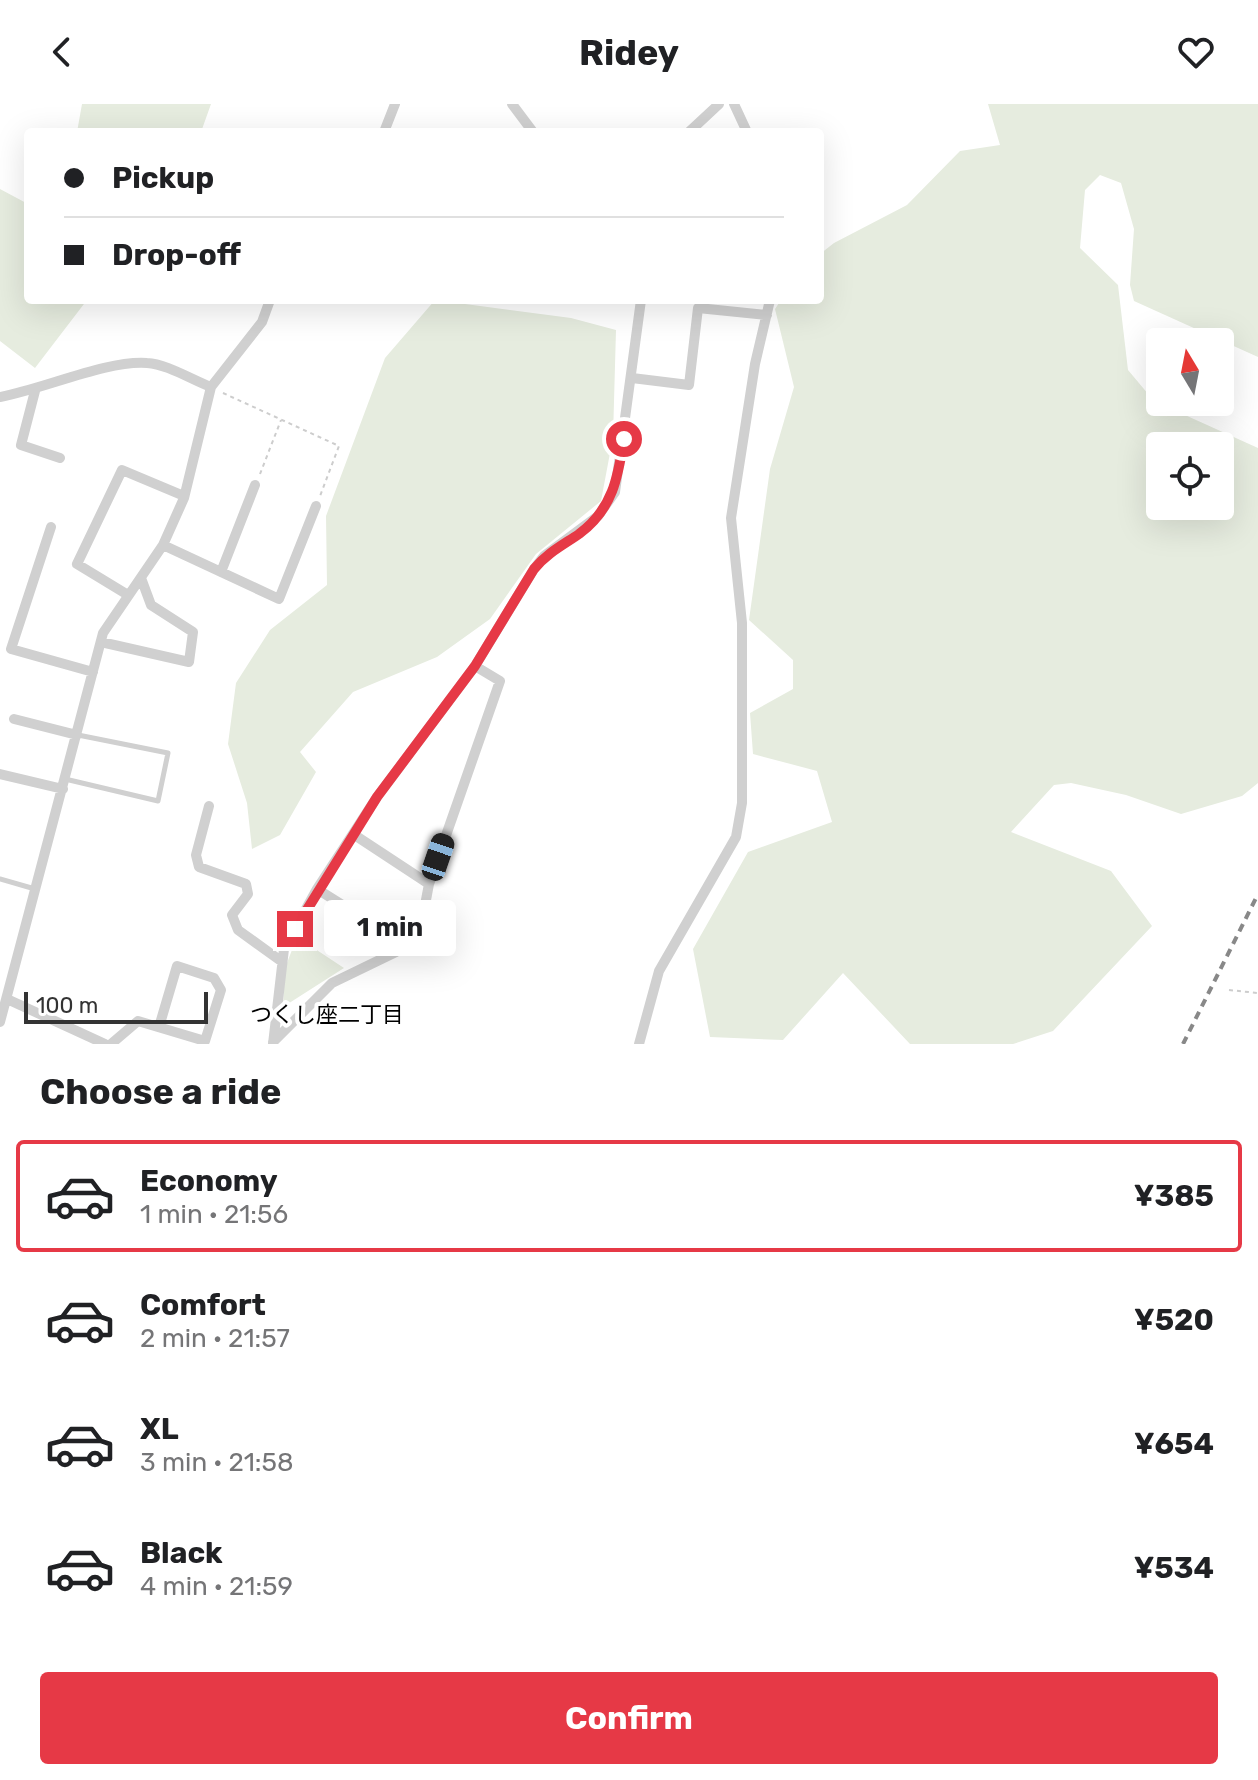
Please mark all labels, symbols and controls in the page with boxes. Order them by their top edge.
icon: back [40,30,84,74]
icon: heart [1174,30,1218,74]
text: Ridey [579,31,679,74]
text: Pickup [112,160,214,196]
text: Drop-off [112,237,241,273]
north arrow [1146,328,1234,416]
map controls [1146,328,1234,520]
route start [606,421,642,457]
button: locate [1146,432,1234,520]
car [419,830,457,884]
callout: 1 min [323,901,455,957]
route end [277,911,313,947]
text: 1 min [357,912,423,943]
scale bar [24,988,208,1024]
text: 100 m [36,992,98,1019]
district label: つくし座二丁目 [250,1001,404,1028]
text: Choose a ride [40,1070,281,1113]
icon: car [44,1160,116,1232]
text: Economy [140,1163,278,1199]
text: ¥385 [1134,1178,1214,1214]
text: 1 min · 21:56 [140,1199,288,1230]
icon: car [44,1284,116,1356]
text: Comfort [140,1287,266,1323]
text: ¥520 [1134,1302,1214,1338]
text: 2 min · 21:57 [140,1323,290,1354]
icon: car [44,1408,116,1480]
text: XL [140,1411,179,1447]
text: ¥654 [1134,1426,1214,1462]
text: 3 min · 21:58 [140,1447,294,1478]
icon: car [44,1532,116,1604]
text: Black [140,1535,223,1571]
text: ¥534 [1134,1550,1214,1586]
text: 4 min · 21:59 [140,1571,293,1602]
button: Confirm [40,1672,1218,1764]

